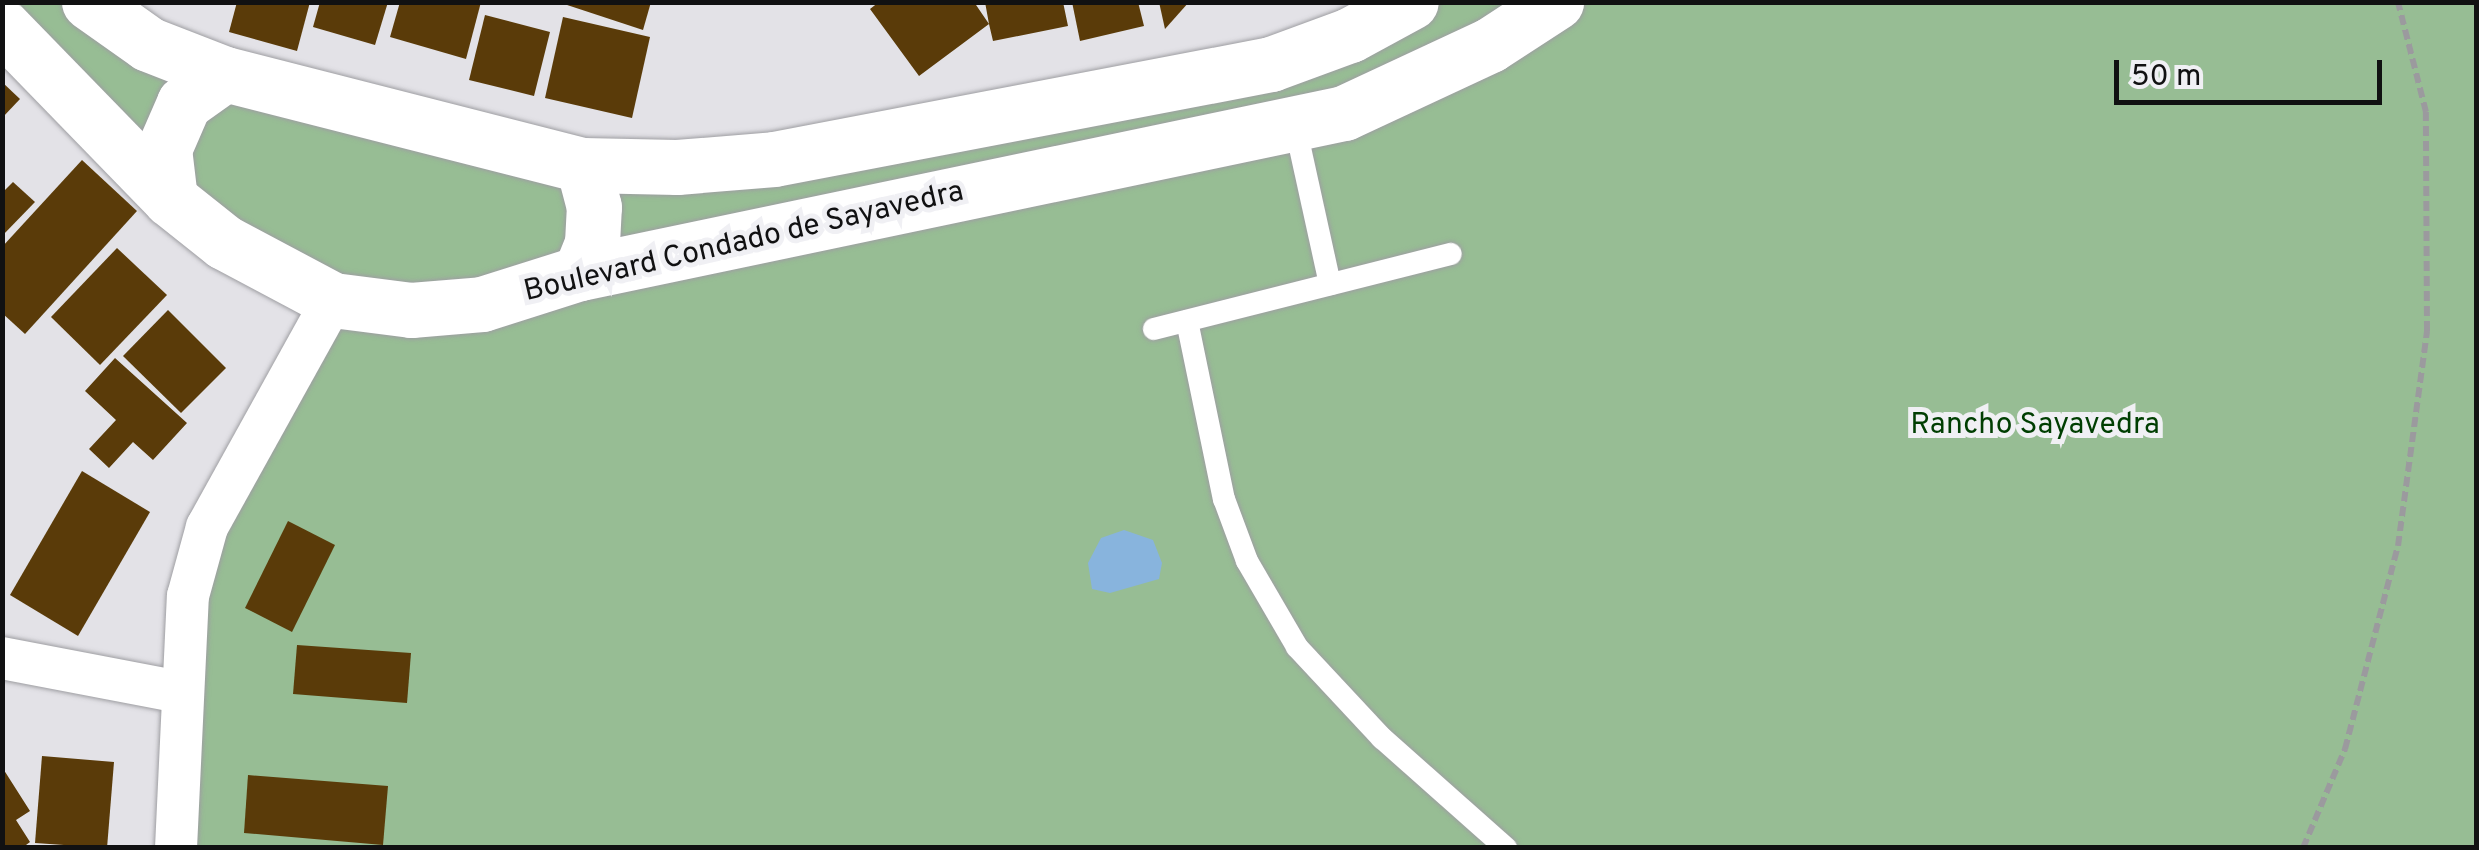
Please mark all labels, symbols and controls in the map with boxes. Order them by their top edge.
scale bar [2119,40,2386,102]
text: 50 m [2131,59,2201,96]
street label: Boulevard Condado de Sayavedra [521,175,967,311]
park label: Rancho Sayavedra [1910,408,2160,444]

